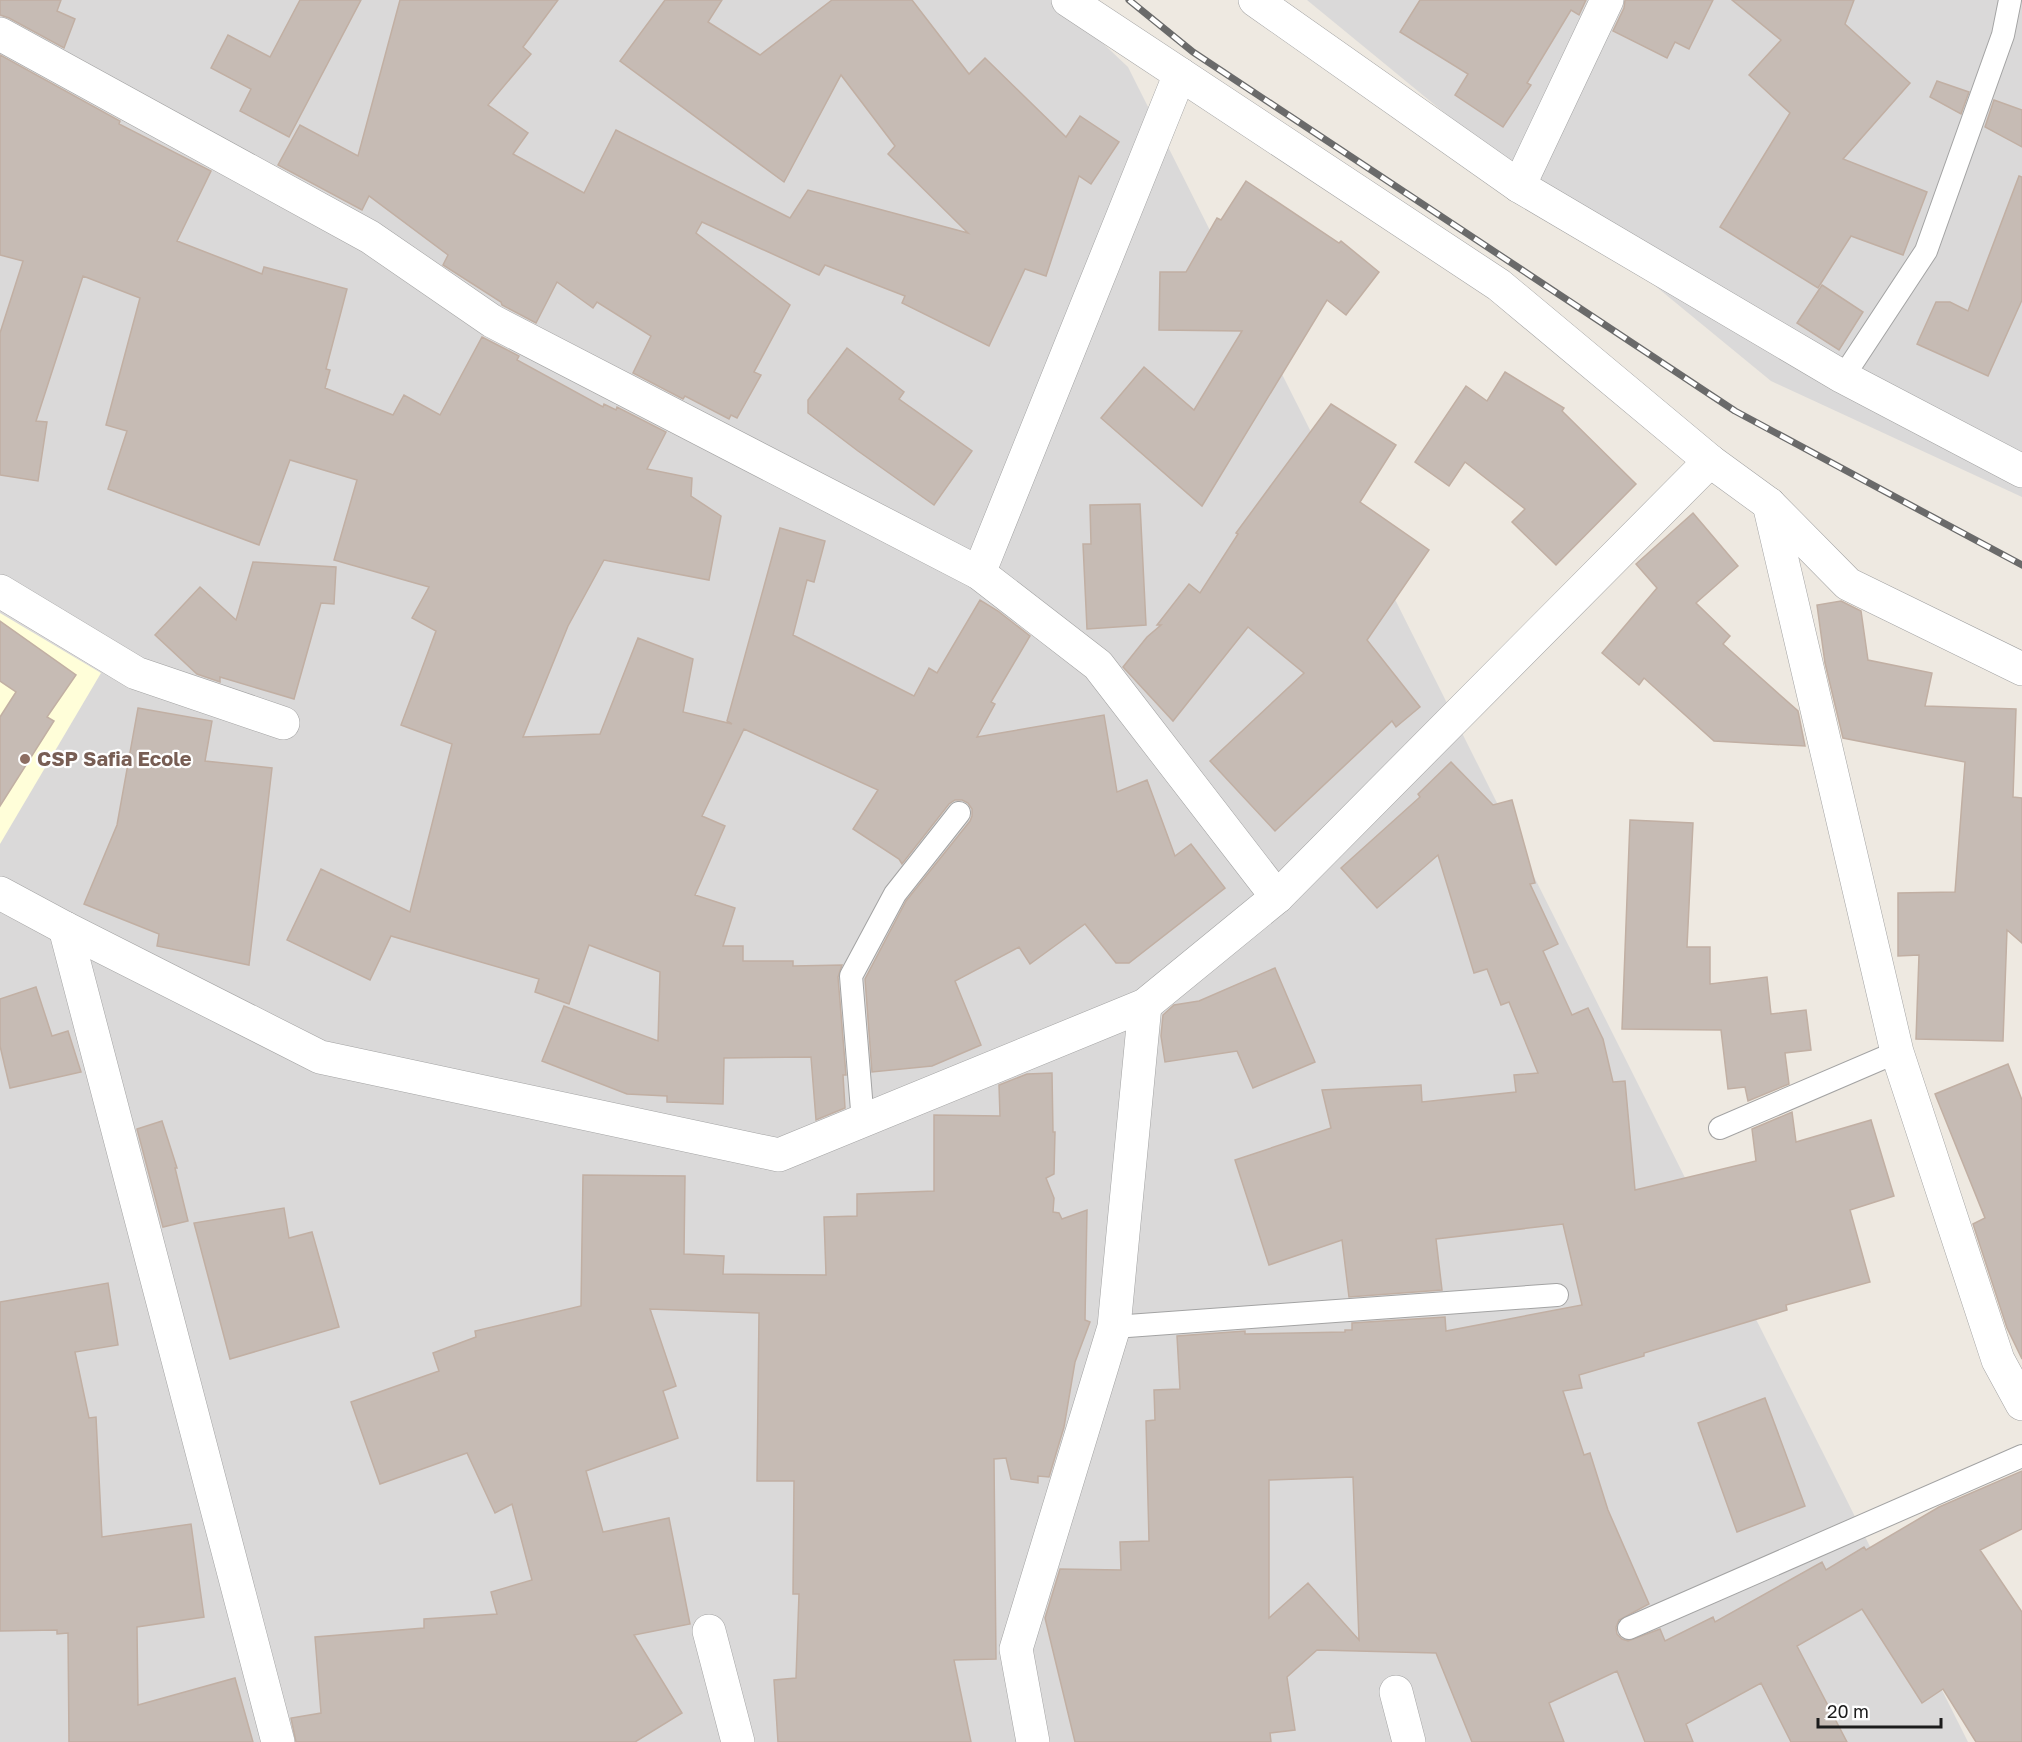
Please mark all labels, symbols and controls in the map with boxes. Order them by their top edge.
place label: CSP Safia Ecole [37,746,192,770]
marker: CSP Safia Ecole [18,752,32,766]
scale bar [1818,1691,1941,1729]
text: 20 m [1827,1700,1869,1722]

